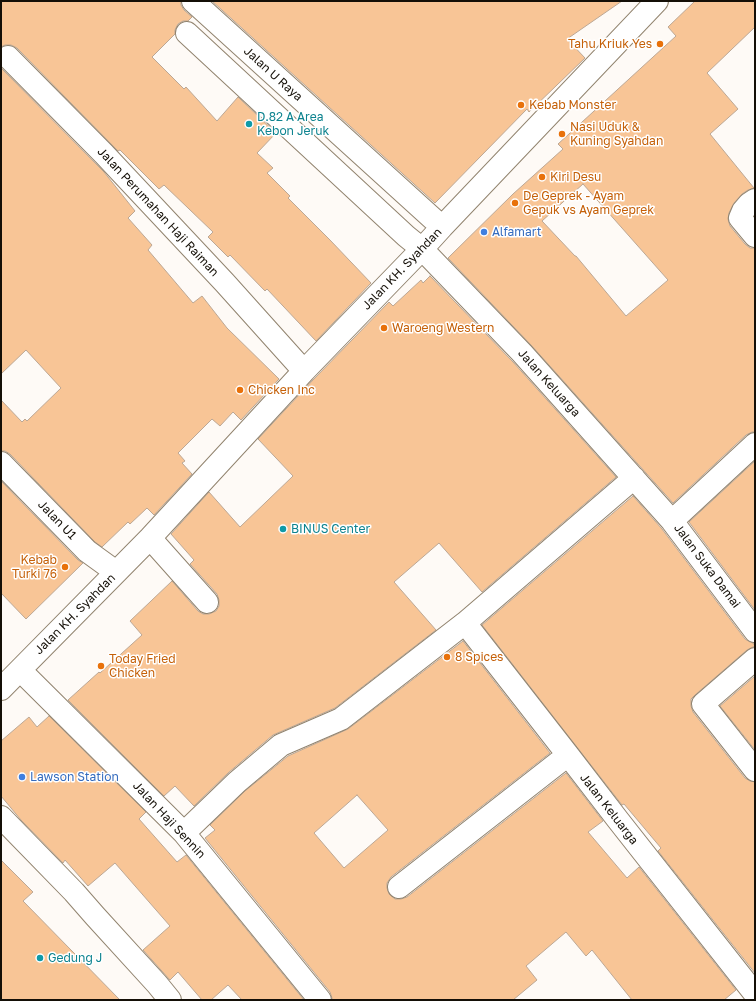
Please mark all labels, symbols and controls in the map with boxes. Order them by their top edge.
place label: Tahu Kriuk Yes [568,37,652,51]
marker: Tahu Kriuk Yes [655,39,665,49]
street label: Jalan U Raya [241,44,305,104]
place label: Kebab Monster [529,98,616,112]
marker: Kebab Monster [516,100,526,110]
place label: D.82 A Area Kebon Jeruk [257,110,329,138]
marker: D.82 A Area Kebon Jeruk [244,119,254,129]
place label: Nasi Uduk & Kuning Syahdan [570,120,663,148]
marker: Nasi Uduk & Kuning Syahdan [557,129,567,139]
street label: Jalan Perumahan Haji Raiman [94,144,222,280]
place label: Kiri Desu [550,170,601,184]
marker: Kiri Desu [537,172,547,182]
place label: De Geprek - Ayam Gepuk vs Ayam Geprek [523,189,654,217]
marker: De Geprek - Ayam Gepuk vs Ayam Geprek [510,198,520,208]
street label: Jalan KH. Syahdan [359,225,445,313]
place label: Alfamart [492,225,541,239]
marker: Alfamart [479,227,489,237]
place label: Waroeng Western [392,321,494,335]
marker: Waroeng Western [379,323,389,333]
street label: Jalan Keluarga [515,346,583,420]
place label: Chicken Inc [248,383,315,397]
marker: Chicken Inc [235,385,245,395]
street label: Jalan U1 [35,497,79,543]
street label: Jalan Suka Damai [671,521,743,611]
place label: BINUS Center [291,522,370,536]
marker: BINUS Center [278,524,288,534]
place label: Kebab Turki 76 [12,553,57,581]
marker: Kebab Turki 76 [60,562,70,572]
street label: Jalan KH. Syahdan [32,571,118,657]
place label: 8 Spices [455,650,503,664]
place label: Today Fried Chicken [109,652,176,680]
marker: 8 Spices [442,652,452,662]
marker: Today Fried Chicken [96,661,106,671]
place label: Lawson Station [30,770,119,784]
street label: Jalan Keluarga [577,771,641,847]
marker: Lawson Station [17,772,27,782]
street label: Jalan Haji Sennin [130,779,208,861]
place label: Gedung J [48,951,102,965]
marker: Gedung J [35,953,45,963]

